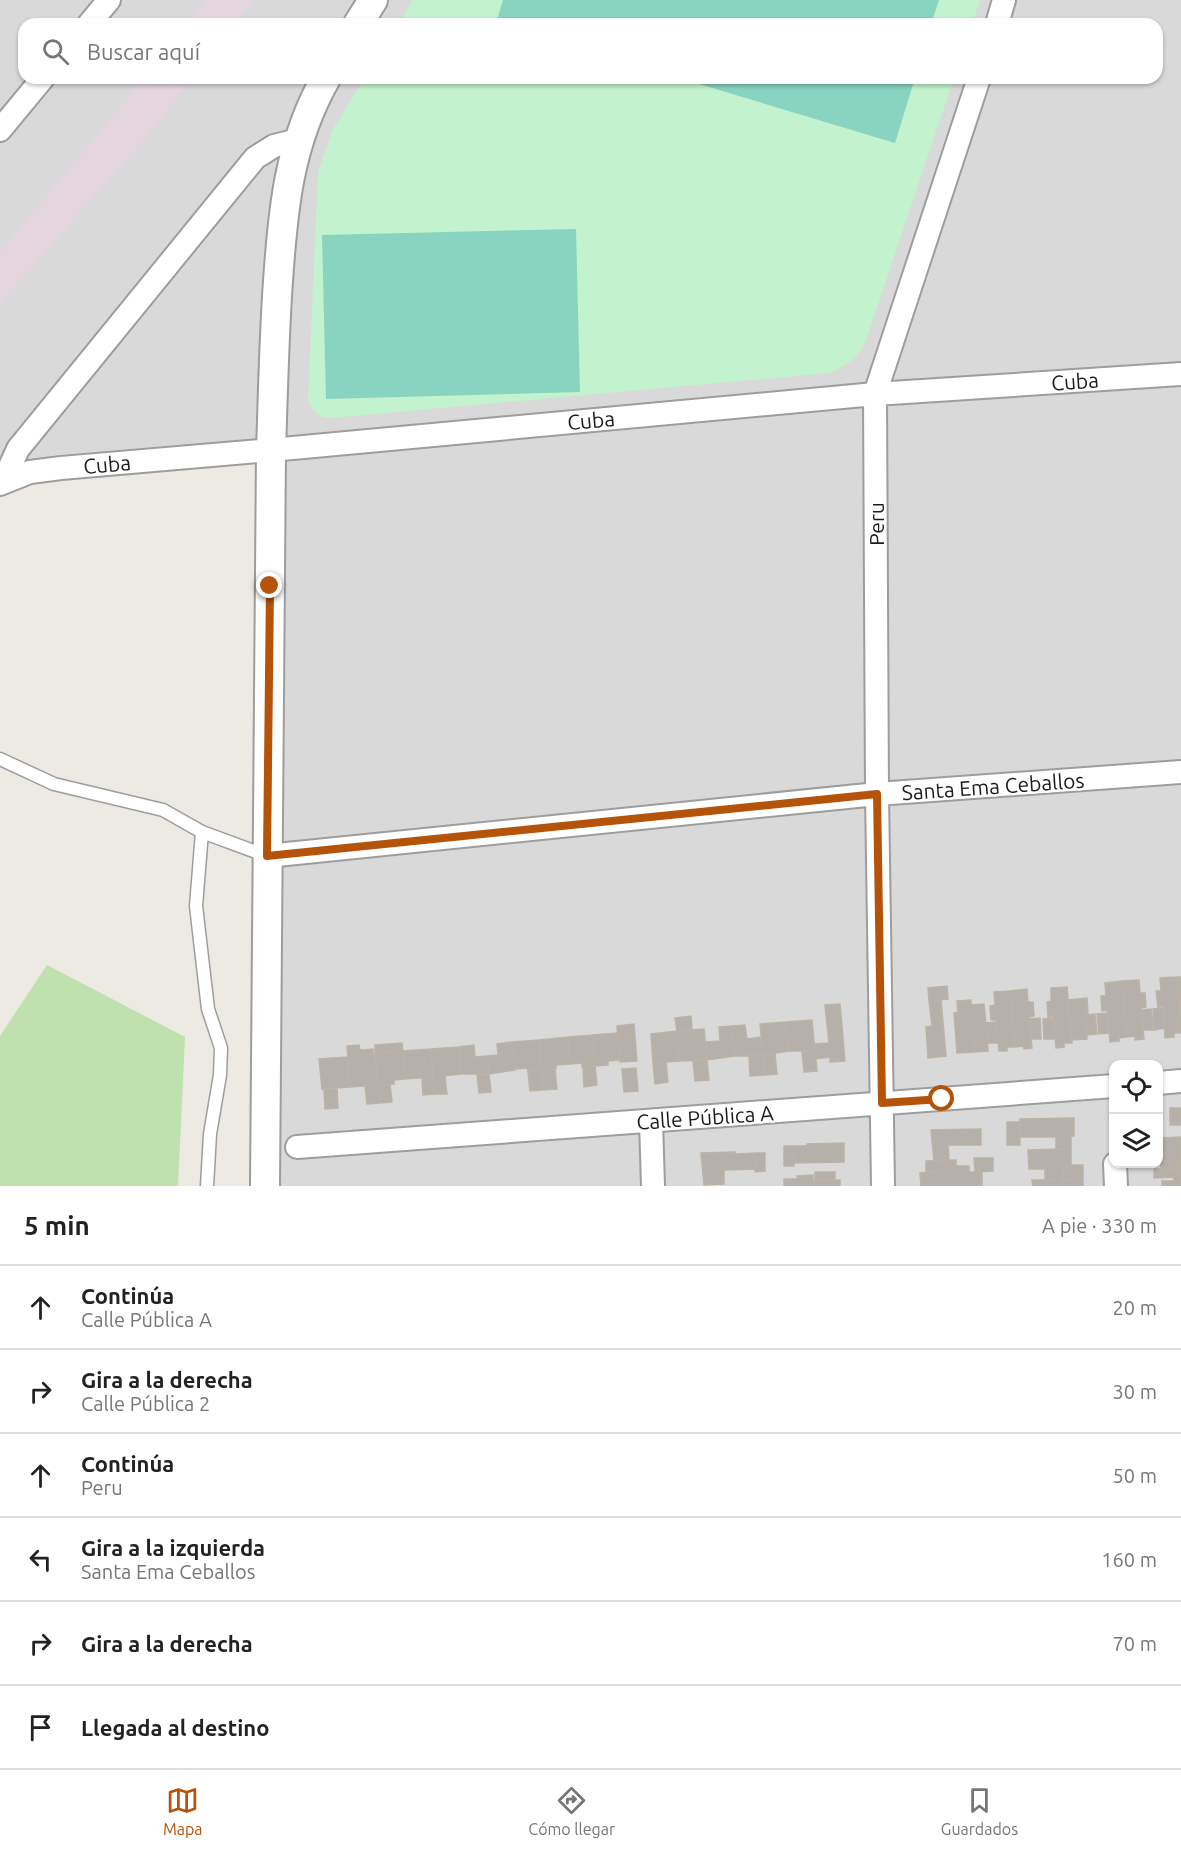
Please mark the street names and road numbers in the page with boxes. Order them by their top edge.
street label: Cuba [1050,367,1100,395]
street label: Cuba [566,406,616,434]
street label: Cuba [82,450,132,478]
street label: Peru [864,502,888,546]
street label: Santa Ema Ceballos [901,768,1085,804]
street label: Calle Pública A [636,1100,775,1134]

